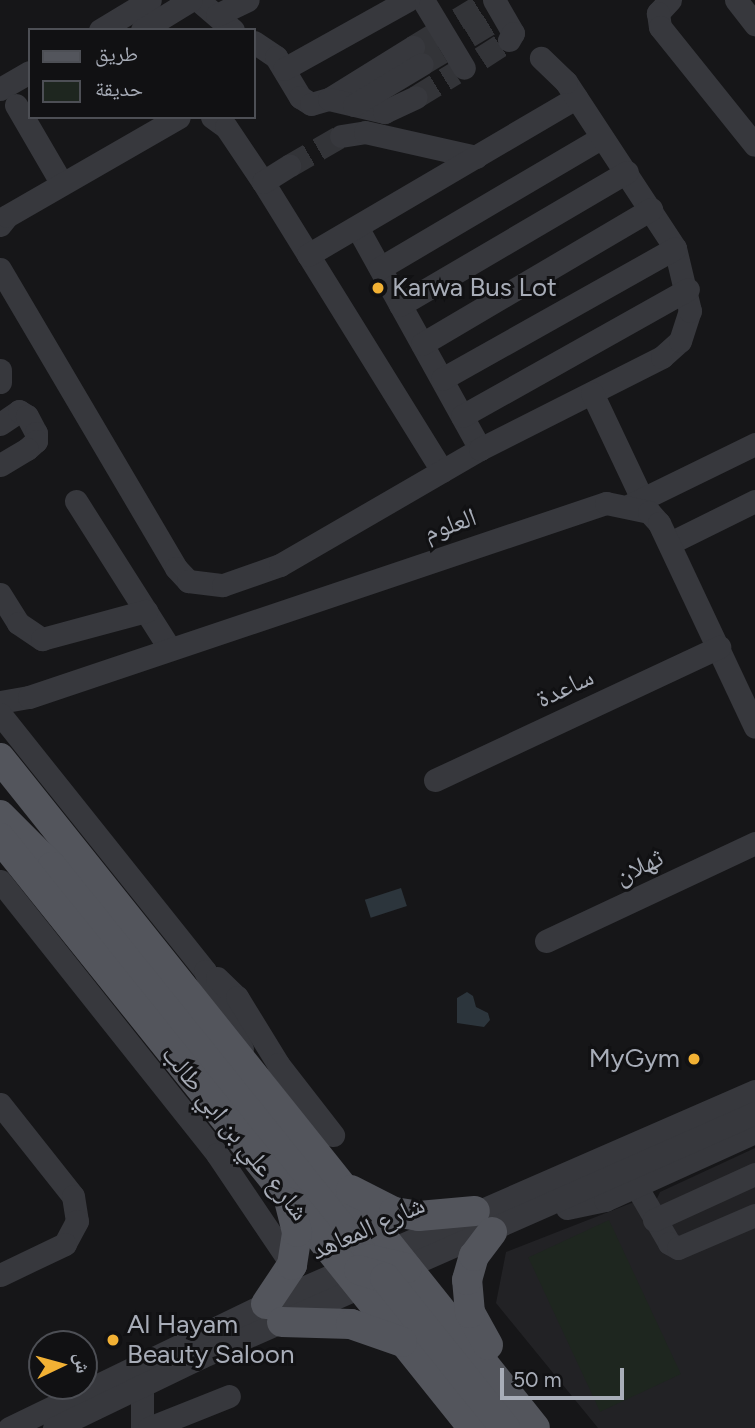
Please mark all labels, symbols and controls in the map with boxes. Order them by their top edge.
legend [28,28,256,119]
text: طريق [95,41,138,66]
text: حديقة [95,76,143,101]
place label: Karwa Bus Lot [392,272,557,304]
marker: Karwa Bus Lot [370,280,386,296]
street label: العلوم [420,502,480,548]
street label: ساعدة [531,661,599,715]
street label: ثهلان [610,842,668,892]
street label: شارع علي بن ابي طالب [155,1039,315,1227]
place label: MyGym [589,1043,680,1075]
marker: MyGym [686,1051,702,1067]
street label: شارع المعاهد [306,1189,430,1267]
place label: Al Hayam Beauty Saloon [127,1309,294,1370]
north arrow [28,1330,98,1400]
marker: Al Hayam Beauty Saloon [105,1332,121,1348]
text: ش [70,1352,95,1374]
scale bar [503,1354,627,1398]
text: 50 m [513,1367,562,1392]

